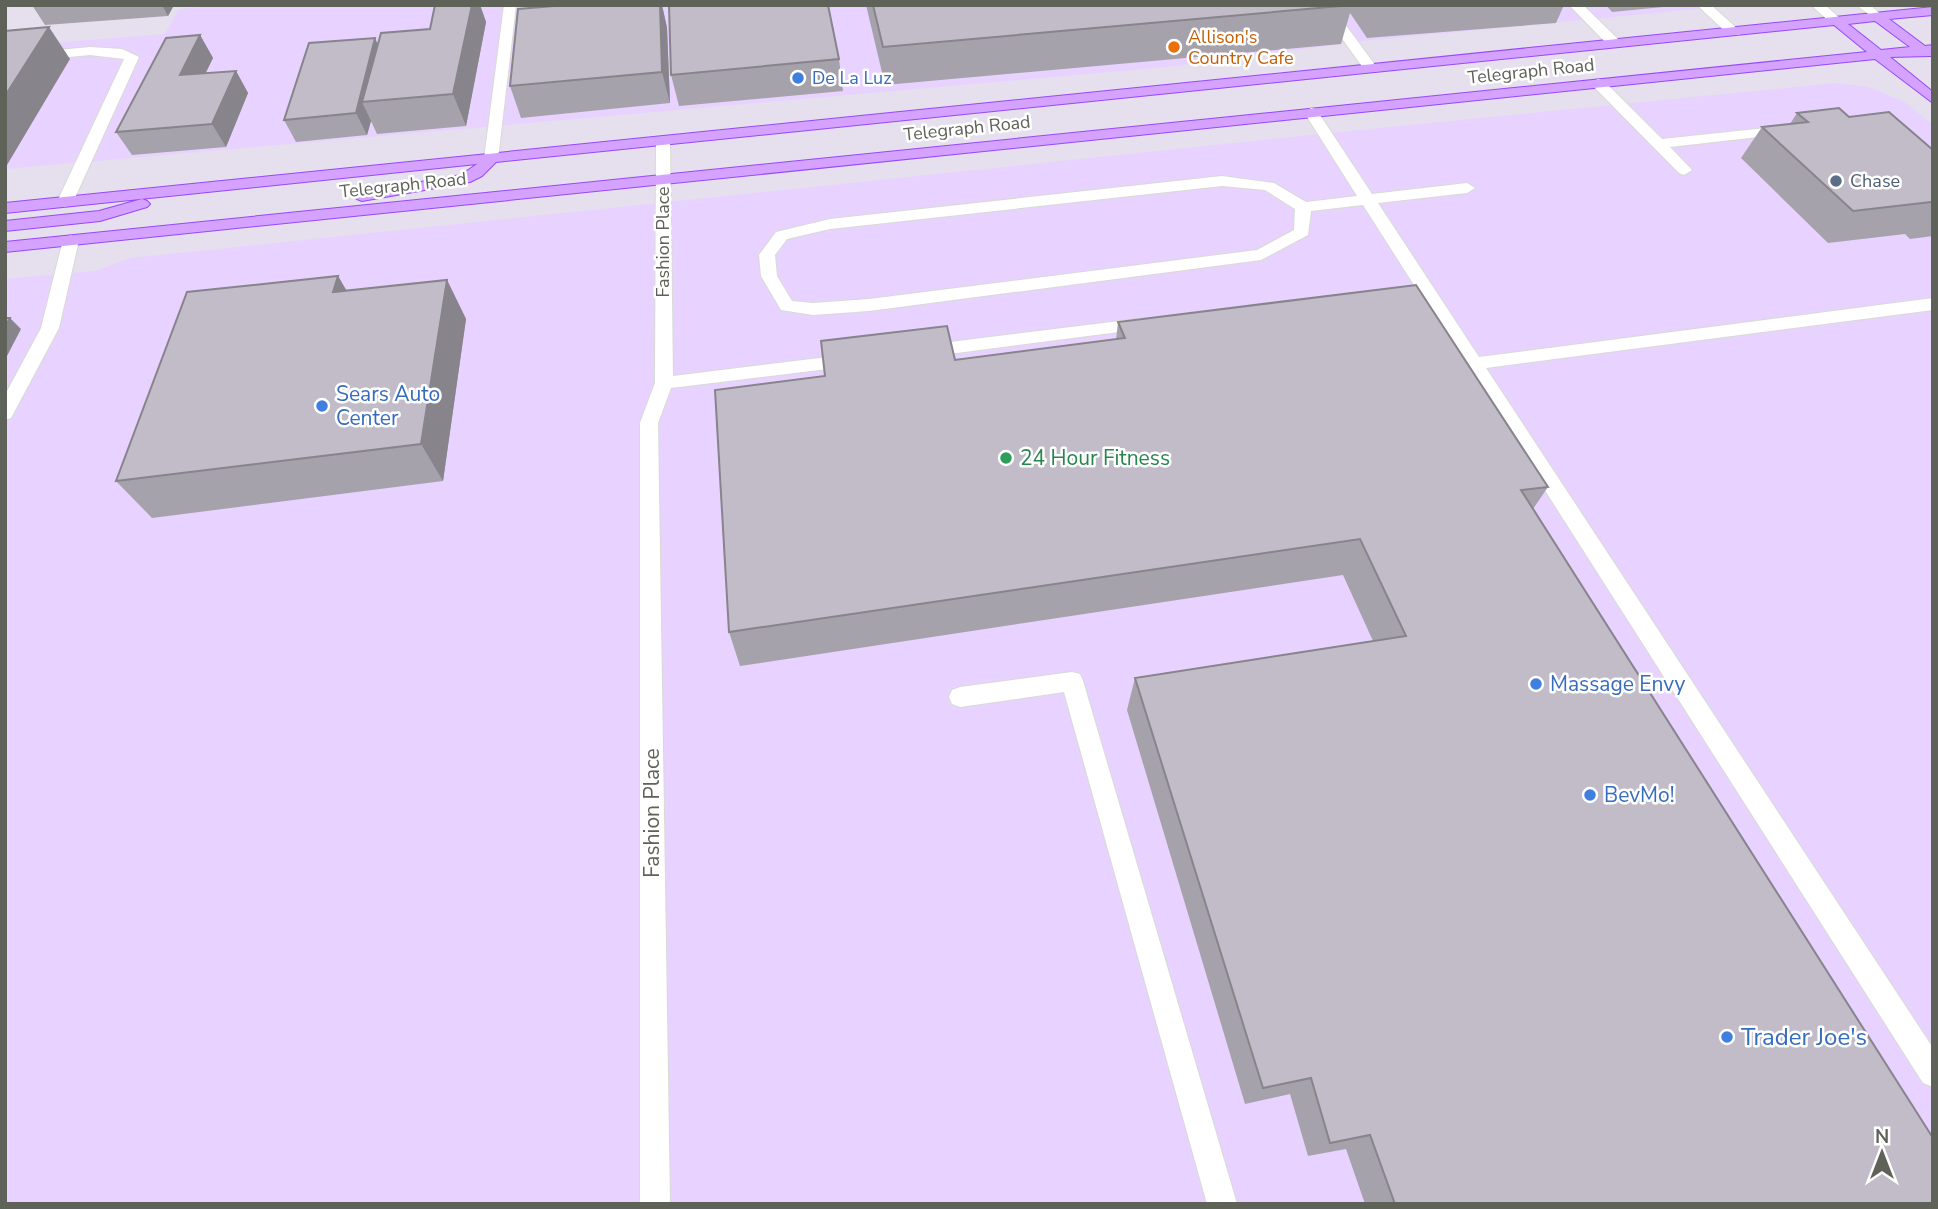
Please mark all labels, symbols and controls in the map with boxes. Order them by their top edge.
place label: Allison's Country Cafe [1188,25,1294,70]
marker: Allison's Country Cafe [1166,39,1182,55]
street label: Telegraph Road [1466,52,1596,90]
place label: De La Luz [812,66,892,90]
marker: De La Luz [790,70,806,86]
street label: Telegraph Road [902,109,1032,147]
street label: Telegraph Road [338,166,468,204]
place label: Chase [1850,169,1900,193]
marker: Chase [1828,173,1844,189]
street label: Fashion Place [651,187,675,297]
place label: Sears Auto Center [336,380,440,432]
marker: Sears Auto Center [314,398,330,414]
place label: 24 Hour Fitness [1020,444,1170,472]
marker: 24 Hour Fitness [998,450,1014,466]
place label: Massage Envy [1550,670,1686,698]
marker: Massage Envy [1528,676,1544,692]
street label: Fashion Place [638,748,666,878]
place label: BevMo! [1604,781,1674,809]
marker: BevMo! [1582,787,1598,803]
place label: Trader Joe's [1741,1021,1867,1053]
marker: Trader Joe's [1719,1029,1735,1045]
north arrow [1847,1118,1917,1188]
text: N [1875,1124,1889,1150]

